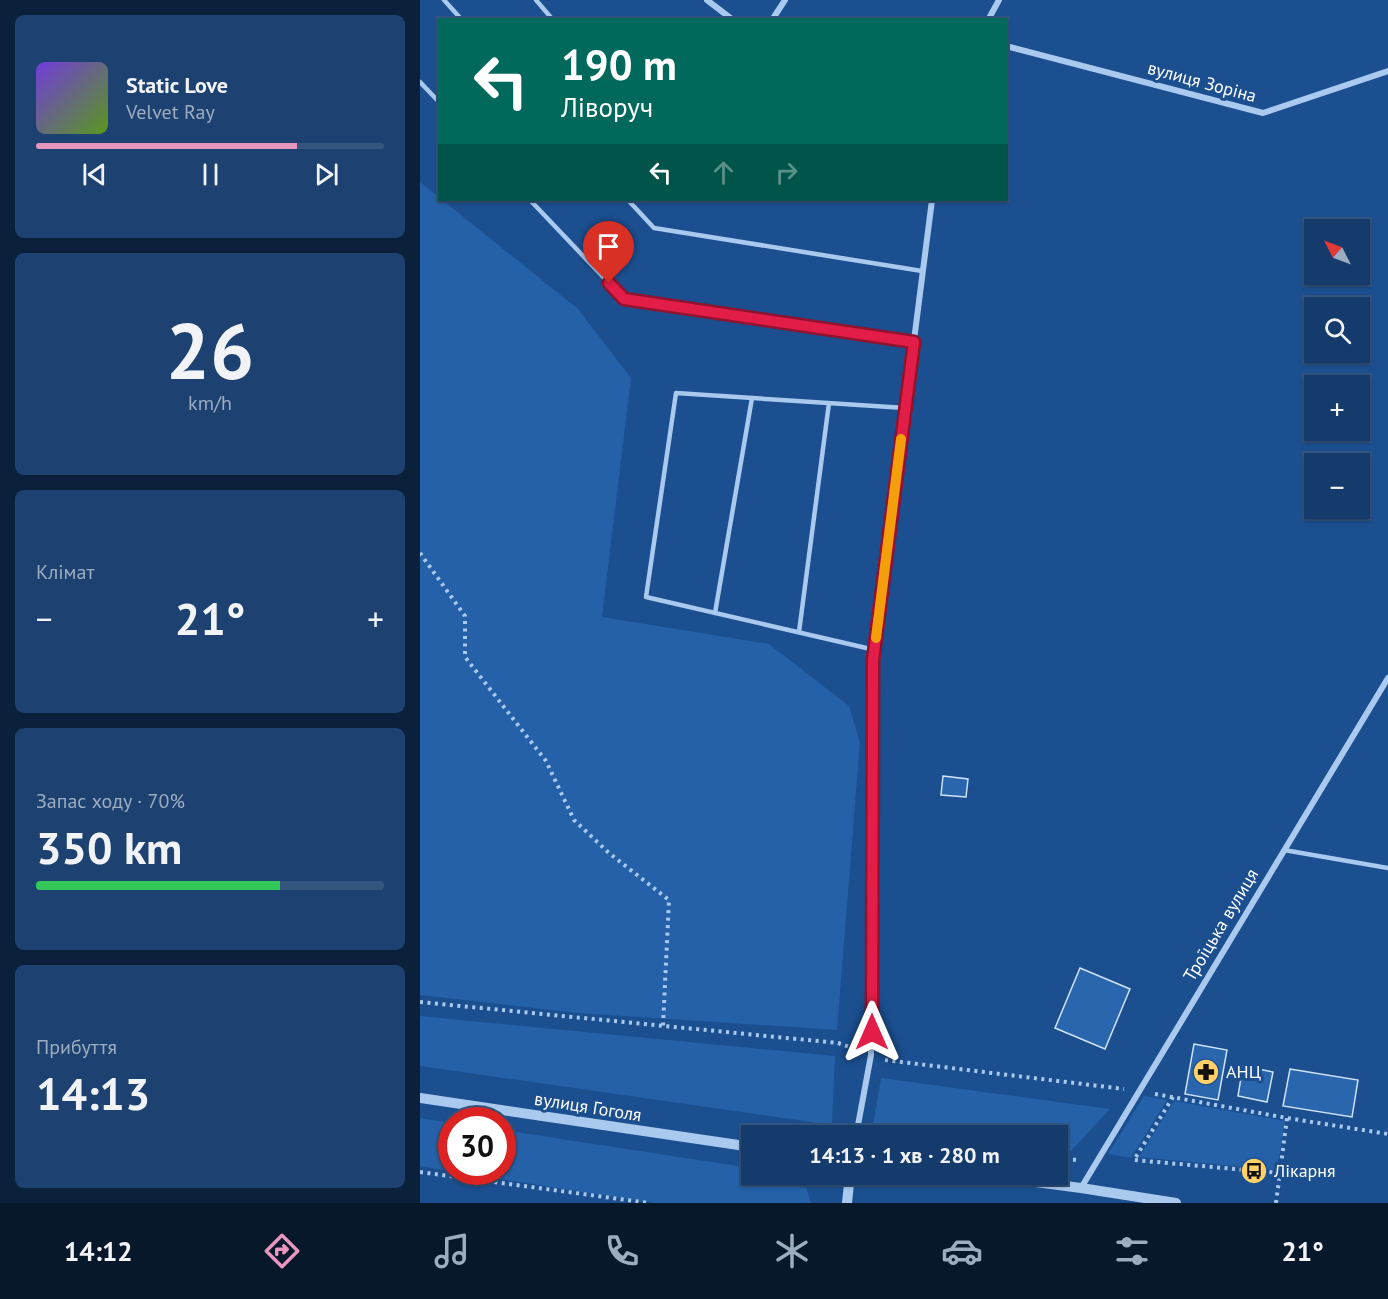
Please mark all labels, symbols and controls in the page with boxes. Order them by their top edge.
text: 190 m [561,37,677,92]
icon: left [462,42,540,120]
street label: вулиця Зоріна [1145,56,1259,107]
text: Static Love [126,71,228,99]
text: Ліворуч [561,90,653,124]
text: Velvet Ray [126,99,215,125]
icon: left [644,156,677,189]
icon: ahead [707,156,740,189]
icon: right [770,156,803,189]
icon: previous [78,158,111,191]
icon: pause [194,158,227,191]
icon: next [310,158,343,191]
north arrow [1304,219,1370,285]
map controls [1304,219,1370,519]
pin [583,221,634,283]
icon: arrive [592,230,625,263]
button: search [1304,297,1370,363]
text: 26 [166,300,254,401]
button: + [1304,375,1370,441]
text: km/h [188,390,232,416]
button: − [1304,453,1370,519]
text: Клімат [36,559,94,585]
text: 21° [175,589,245,647]
text: − [36,597,53,640]
text: + [367,597,384,640]
text: Запас ходу · 70% [36,788,185,814]
text: 350 km [36,818,182,876]
street label: Троїцька вулиця [1178,864,1263,985]
position arrow [840,1000,904,1064]
text: Прибуття [36,1034,117,1060]
pharmacy icon: АНЦ [1191,1057,1221,1087]
place label: АНЦ [1226,1060,1261,1083]
text: 14:13 [36,1064,150,1122]
street label: вулиця Гоголя [533,1087,643,1126]
speed limit sign: 30 [438,1107,516,1185]
text: 14:13 · 1 хв · 280 m [809,1141,1000,1169]
bus stop icon: Лікарня [1239,1156,1269,1186]
place label: Лікарня [1273,1159,1336,1182]
icon: directions [261,1230,303,1272]
icon: music [431,1230,473,1272]
icon: phone [601,1230,643,1272]
icon: climate [771,1230,813,1272]
icon: car [941,1230,983,1272]
icon: filters [1111,1230,1153,1272]
text: 14:12 [64,1234,133,1268]
text: 21° [1281,1234,1324,1268]

